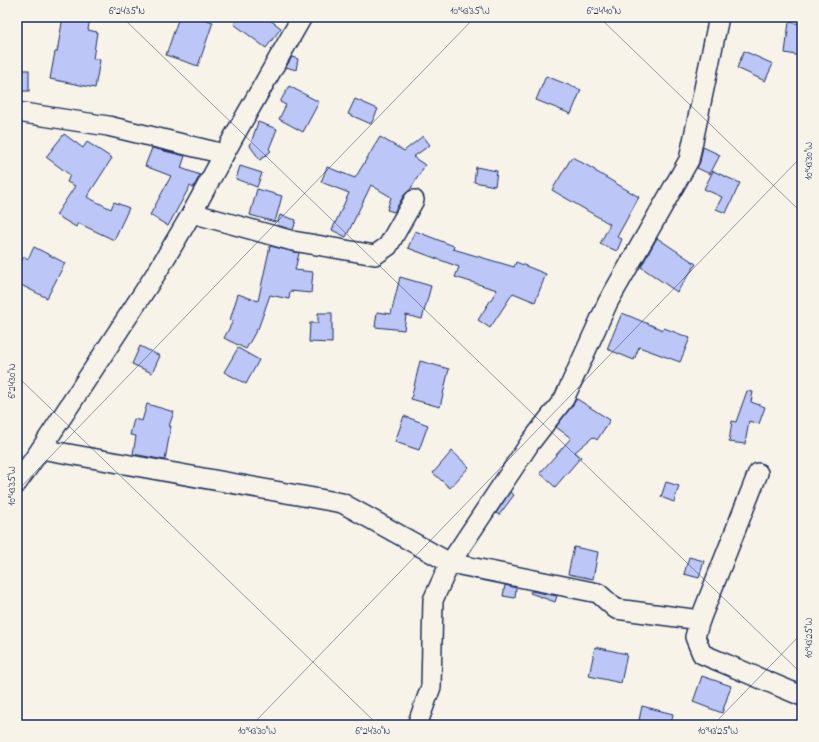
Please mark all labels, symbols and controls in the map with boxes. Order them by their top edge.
text: 6°24'35"N [109,4,145,19]
text: 10°43'35"W [450,4,490,19]
text: 6°24'40"N [587,4,622,19]
text: 10°43'30"W [802,142,817,180]
text: 6°24'30"N [5,363,20,398]
text: 10°43'35"W [5,466,20,506]
text: 10°43'25"W [802,618,817,658]
text: 10°43'30"W [238,724,276,739]
text: 6°24'30"N [356,724,391,739]
text: 10°43'25"W [698,724,738,739]

